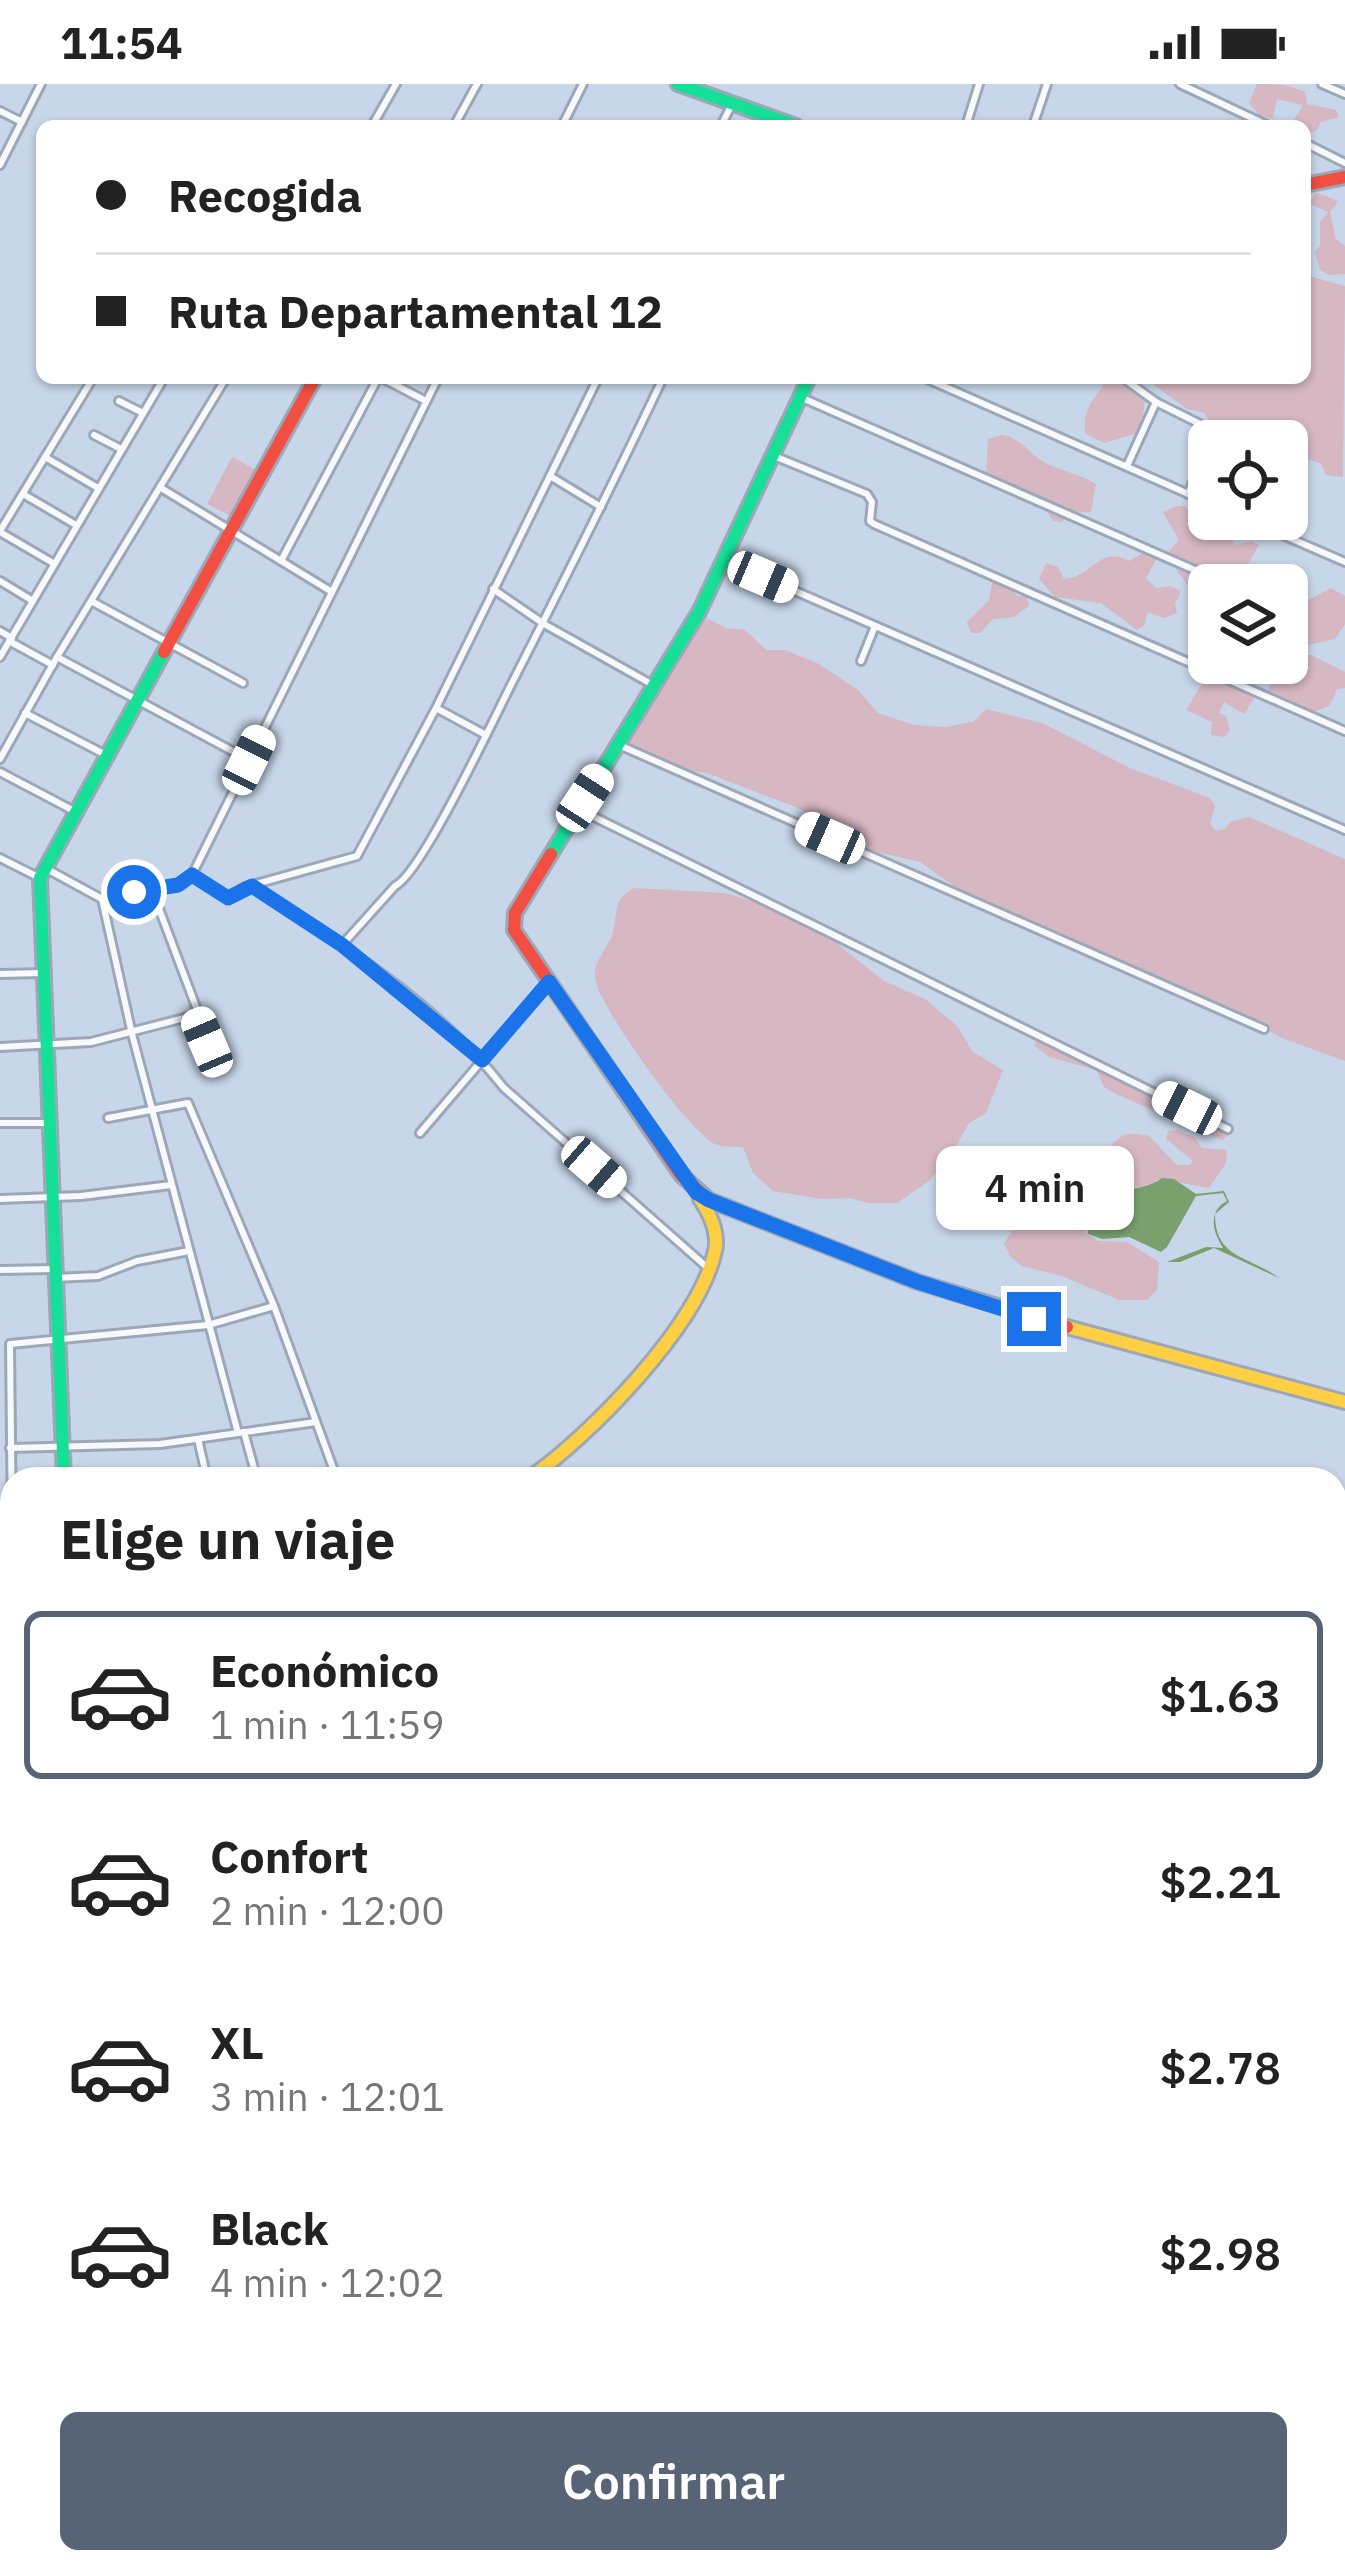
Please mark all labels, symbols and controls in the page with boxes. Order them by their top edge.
text: 11:54 [60,13,183,71]
text: Recogida [168,166,362,224]
text: Ruta Departamental 12 [168,282,663,340]
map controls [1188,420,1308,684]
button: locate [1188,420,1308,540]
car [723,546,803,608]
button: layers [1188,564,1308,684]
car [217,720,281,800]
car [550,758,620,838]
car [790,807,870,869]
route start [107,865,161,919]
car [176,1002,238,1082]
car [1147,1076,1227,1140]
car [555,1130,633,1204]
callout: 4 min [935,1145,1133,1229]
text: 4 min [985,1162,1085,1213]
route end [1007,1292,1061,1346]
text: Elige un viaje [60,1504,395,1574]
icon: car [66,1641,174,1749]
text: Económico [210,1641,439,1699]
text: $1.63 [1160,1666,1281,1724]
text: 1 min · 11:59 [210,1699,445,1750]
icon: car [66,1827,174,1935]
text: Confort [210,1827,369,1885]
text: $2.21 [1160,1852,1281,1910]
text: 2 min · 12:00 [210,1885,445,1936]
icon: car [66,2013,174,2121]
text: XL [210,2013,264,2071]
text: $2.78 [1160,2038,1281,2096]
text: 3 min · 12:01 [210,2071,445,2122]
icon: car [66,2199,174,2307]
text: Black [210,2199,329,2257]
text: $2.98 [1160,2224,1281,2282]
text: 4 min · 12:02 [210,2257,445,2308]
button: Confirmar [60,2412,1287,2550]

